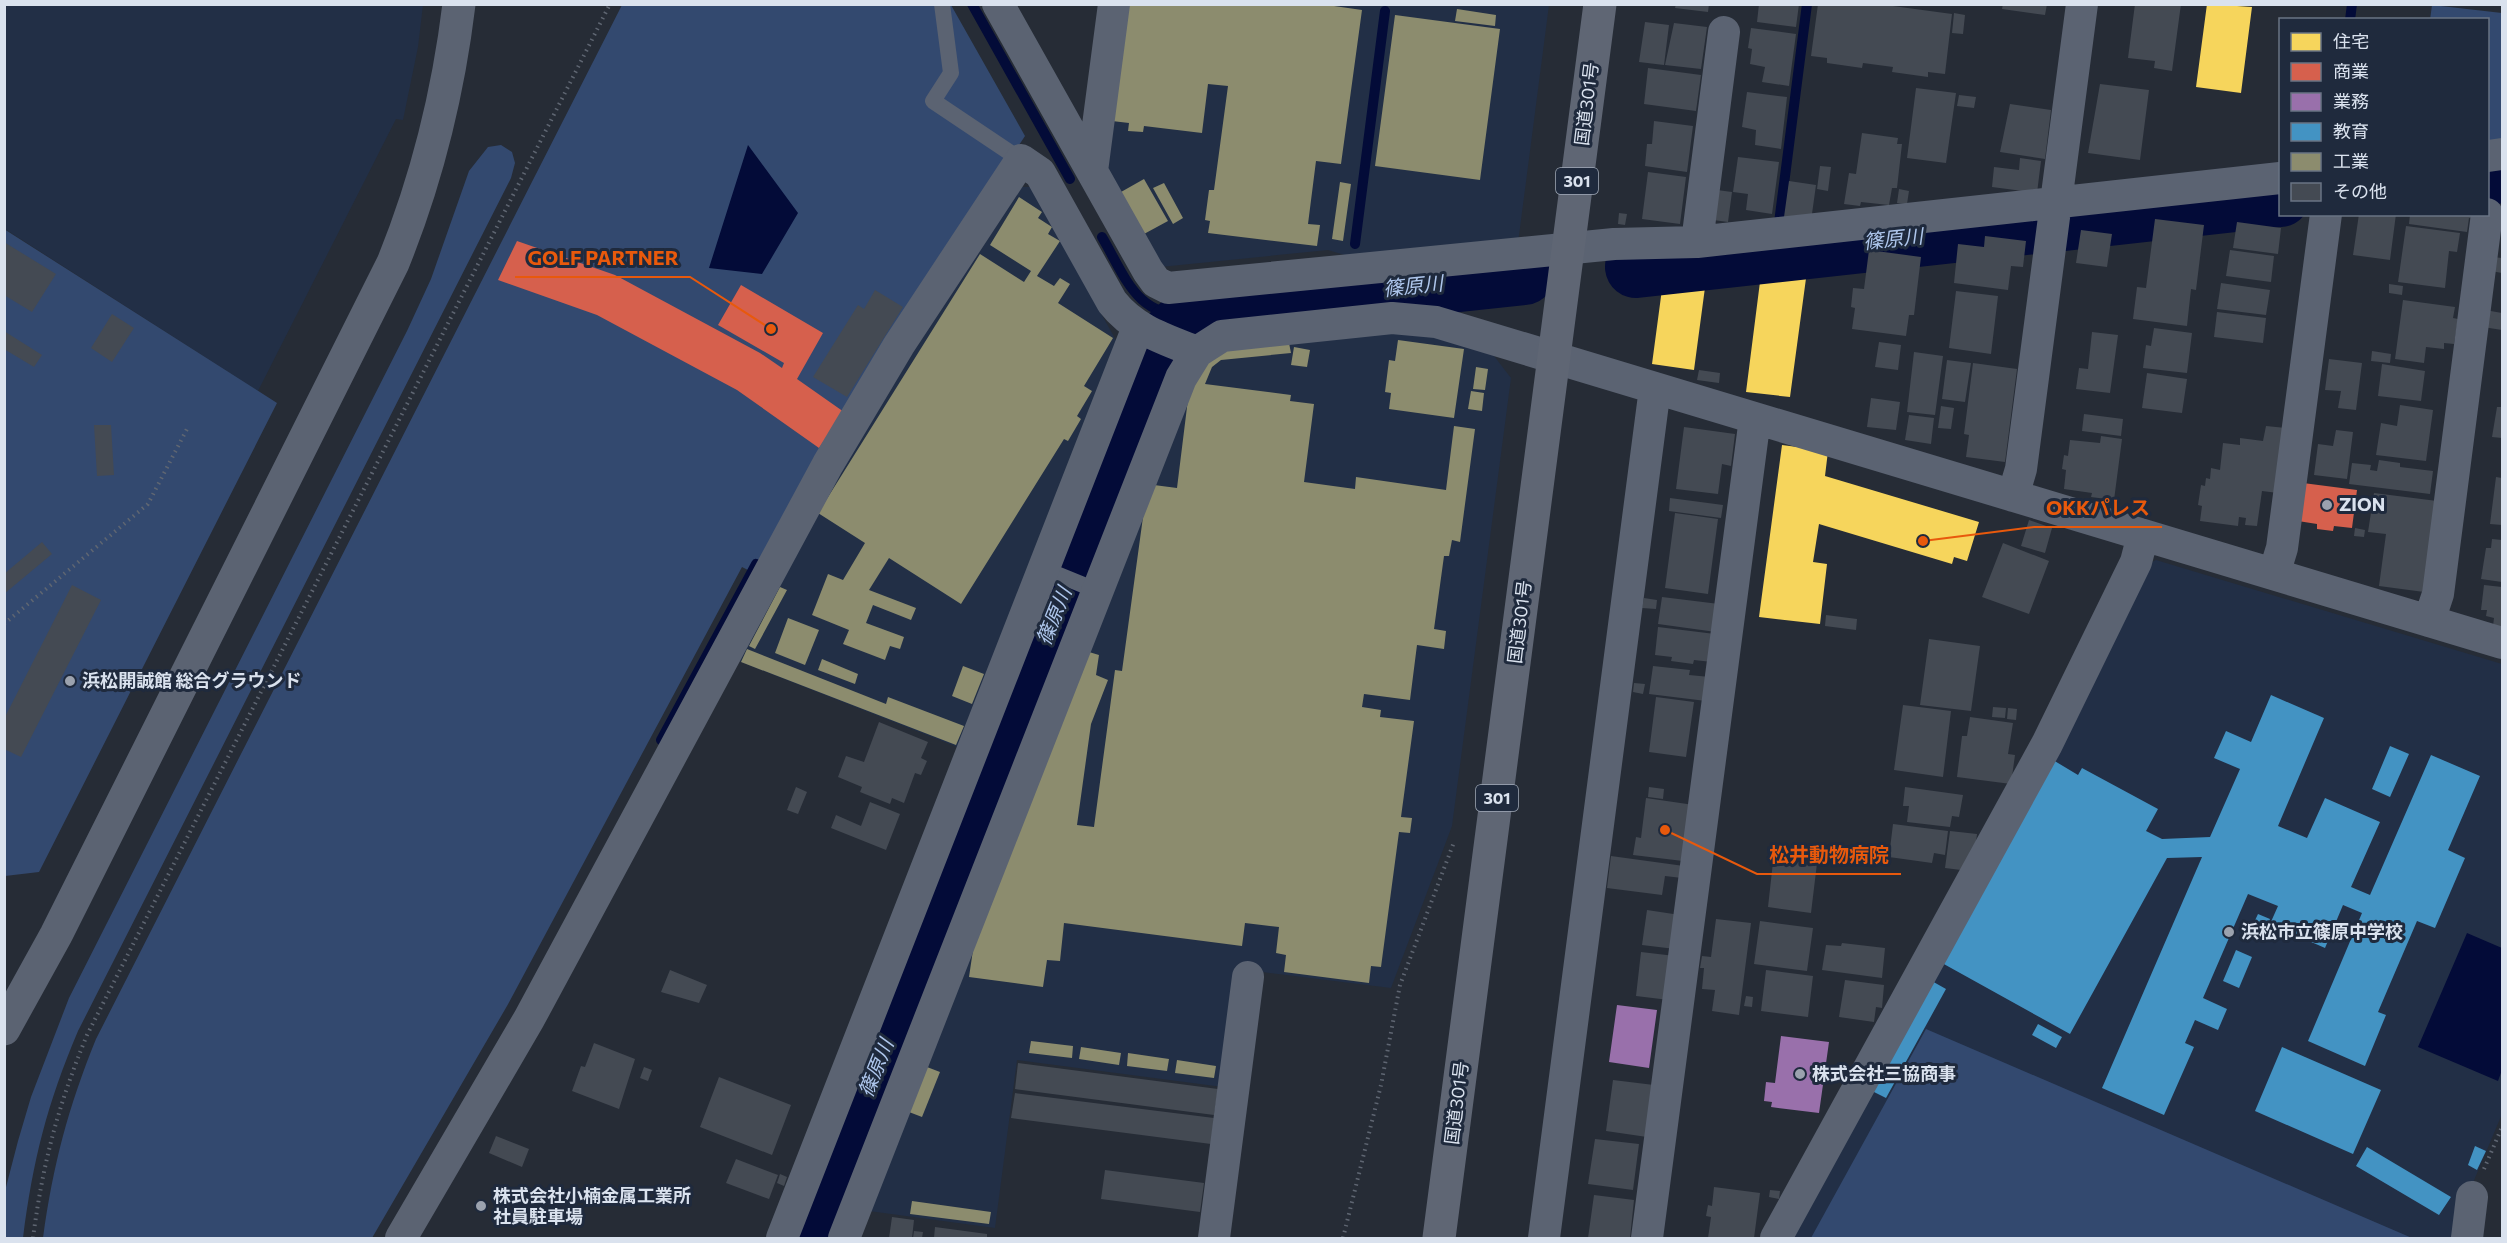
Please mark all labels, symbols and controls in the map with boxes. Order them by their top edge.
legend [2279,18,2489,216]
text: 住宅 [2333,30,2369,52]
text: 商業 [2333,60,2369,82]
street label: 国道301号 [1570,61,1602,147]
text: 業務 [2333,90,2369,112]
text: 教育 [2333,120,2369,142]
text: 工業 [2333,150,2369,172]
road number: 301 [1556,168,1598,194]
text: その他 [2333,180,2387,202]
water label: 篠原川 [1862,223,1926,253]
callout: GOLF PARTNER [515,239,690,277]
text: GOLF PARTNER [527,245,679,269]
water label: 篠原川 [1382,270,1446,300]
callout: OKKパレス [2034,489,2162,527]
place label: ZION [2339,493,2385,515]
text: OKKパレス [2046,495,2150,519]
marker: ZION [2320,498,2334,512]
street label: 国道301号 [1503,579,1535,665]
water label: 篠原川 [1031,581,1076,648]
place label: 浜松開誠館 総合グラウンド [82,669,301,691]
marker: 浜松開誠館 総合グラウンド [63,674,77,688]
road number: 301 [1476,785,1518,811]
callout: 松井動物病院 [1757,836,1901,874]
text: 松井動物病院 [1769,842,1889,866]
place label: 浜松市立篠原中学校 [2241,920,2403,942]
marker: 浜松市立篠原中学校 [2222,925,2236,939]
water label: 篠原川 [853,1033,898,1100]
street label: 国道301号 [1440,1060,1472,1146]
place label: 株式会社三協商事 [1812,1062,1956,1084]
marker: 株式会社三協商事 [1793,1067,1807,1081]
place label: 株式会社小楠金属工業所 社員駐車場 [493,1184,691,1227]
marker: 株式会社小楠金属工業所 社員駐車場 [474,1199,488,1213]

